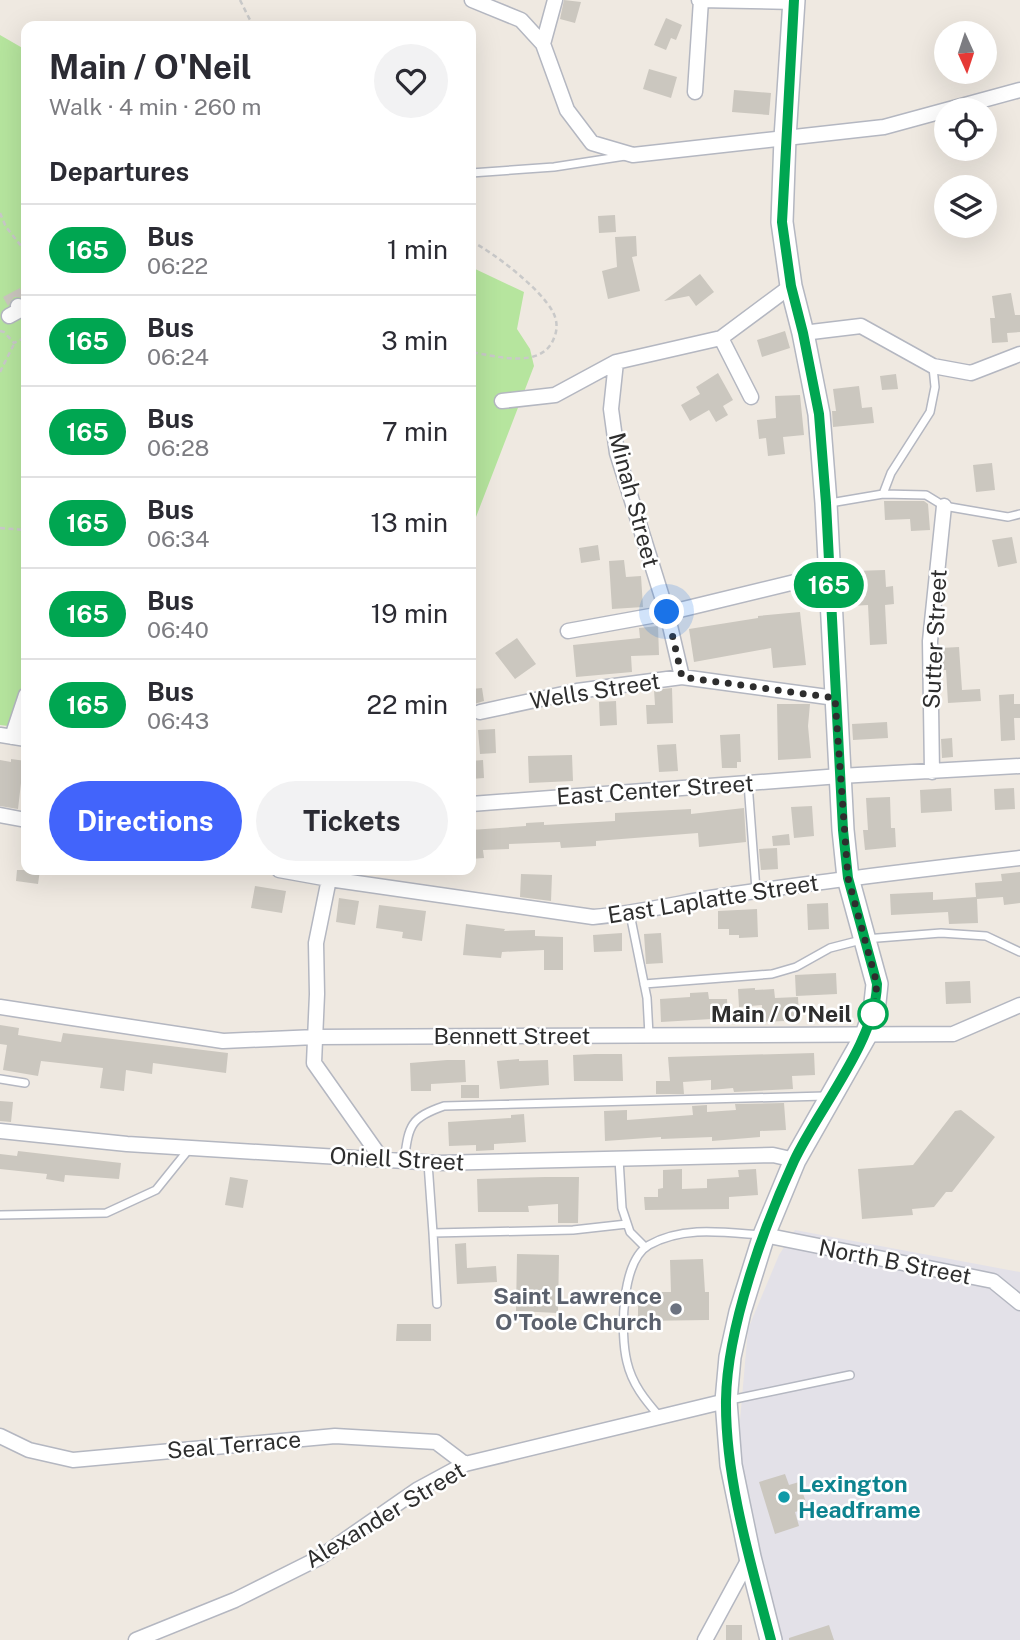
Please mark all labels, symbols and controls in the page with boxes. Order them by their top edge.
north arrow [934,21,998,84]
map controls [934,21,997,238]
button: heart [374,44,448,118]
text: Main / O'Neil [49,48,252,86]
text: Walk · 4 min · 260 m [49,93,262,120]
button: locate [934,98,997,161]
text: Departures [49,156,189,187]
button: layers [934,175,997,238]
text: Bus [147,221,194,252]
text: 1 min [387,234,448,265]
text: 165 [66,236,109,264]
text: 06:22 [147,252,208,279]
text: Bus [147,312,194,343]
text: 3 min [381,325,448,356]
text: 165 [66,327,109,355]
text: 06:24 [147,343,209,370]
text: Bus [147,403,194,434]
text: 7 min [382,416,448,447]
text: 165 [66,418,109,446]
street label: Minah Street [604,430,665,570]
text: 06:28 [147,434,210,461]
text: Bus [147,494,194,525]
text: 13 min [371,507,448,538]
text: 165 [66,509,109,537]
text: 06:34 [147,525,209,552]
line badge: 165 [789,562,869,608]
street label: Sutter Street [917,568,952,710]
text: 165 [808,571,850,599]
text: Bus [147,585,194,616]
your location [649,594,684,629]
text: 19 min [371,598,448,629]
text: 165 [66,600,109,628]
text: 06:40 [147,616,209,643]
street label: Wells Street [528,667,662,714]
text: Bus [147,676,194,707]
text: 22 min [367,689,448,720]
text: 165 [66,691,109,719]
text: 06:43 [147,707,209,734]
street label: East Center Street [555,769,755,810]
button: Directions [49,781,242,861]
button: Tickets [256,781,448,861]
street label: East Laplatte Street [606,869,820,929]
marker: Main / O'Neil [858,999,888,1029]
place label: Main / O'Neil [711,1000,852,1027]
street label: Bennett Street [433,1022,591,1049]
street label: Oniell Street [329,1141,465,1176]
street label: North B Street [817,1233,974,1290]
place label: Saint Lawrence O'Toole Church [493,1282,662,1335]
marker: Saint Lawrence O'Toole Church [668,1301,684,1317]
street label: Seal Terrace [166,1425,302,1464]
street label: Alexander Street [300,1456,470,1573]
place label: Lexington Headframe [798,1470,921,1523]
marker: Lexington Headframe [776,1489,792,1505]

